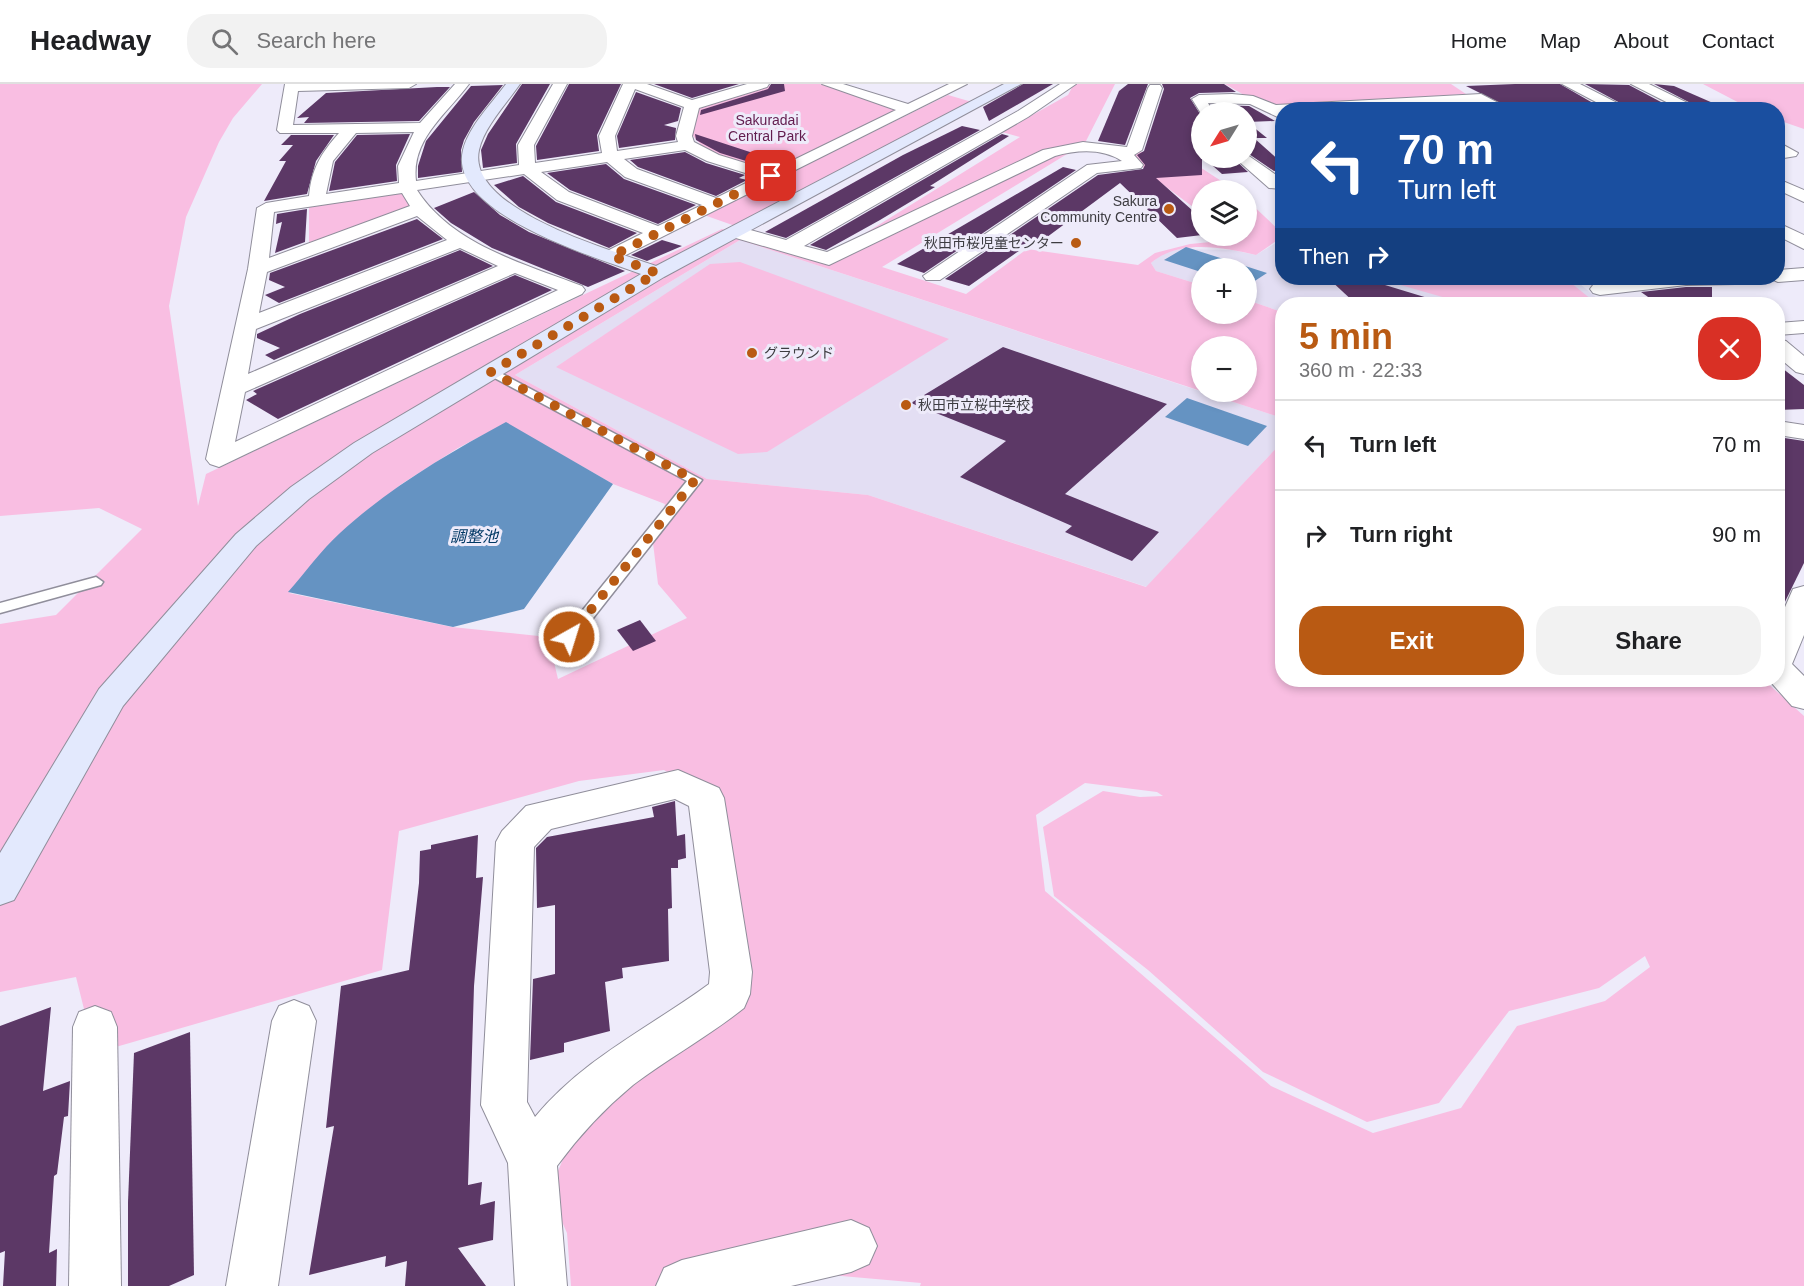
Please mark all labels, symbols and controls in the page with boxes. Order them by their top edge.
search box [187,14,607,68]
text: Headway [30,25,151,56]
icon: search [208,25,241,58]
text: Search here [256,28,376,53]
text: Home [1451,29,1507,52]
text: Map [1540,29,1581,52]
text: About [1614,29,1669,52]
text: Contact [1702,29,1774,52]
north arrow [1191,102,1257,168]
map controls [1191,102,1257,402]
park label: Sakuradai Central Park [728,112,807,144]
icon: left [1299,126,1377,204]
text: 70 m [1398,126,1494,173]
pin [745,150,796,201]
icon: arrive [754,159,787,192]
text: Turn left [1398,175,1496,205]
button: layers [1191,180,1257,246]
place label: Sakura Community Centre [1040,193,1157,225]
marker: Sakura Community Centre [1162,202,1176,216]
place label: 秋田市桜児童センター [924,235,1064,251]
marker: 秋田市桜児童センター [1069,236,1083,250]
icon: right [1361,240,1394,273]
text: Then [1299,244,1349,269]
button: + [1191,258,1257,324]
text: 5 min [1299,316,1393,357]
button: close [1698,317,1761,380]
button: − [1191,336,1257,402]
place label: グラウンド [764,345,834,361]
marker: グラウンド [745,346,759,360]
text: 360 m · 22:33 [1299,359,1422,381]
place label: 秋田市立桜中学校 [918,397,1030,413]
marker: 秋田市立桜中学校 [899,398,913,412]
icon: left [1299,429,1332,462]
text: Turn left [1350,432,1436,457]
text: 70 m [1712,432,1761,457]
icon: right [1299,519,1332,552]
text: Turn right [1350,522,1452,547]
text: 90 m [1712,522,1761,547]
water label: 調整池 [450,528,500,545]
position arrow [537,605,601,669]
button: Exit [1299,606,1524,675]
button: Share [1536,606,1761,675]

